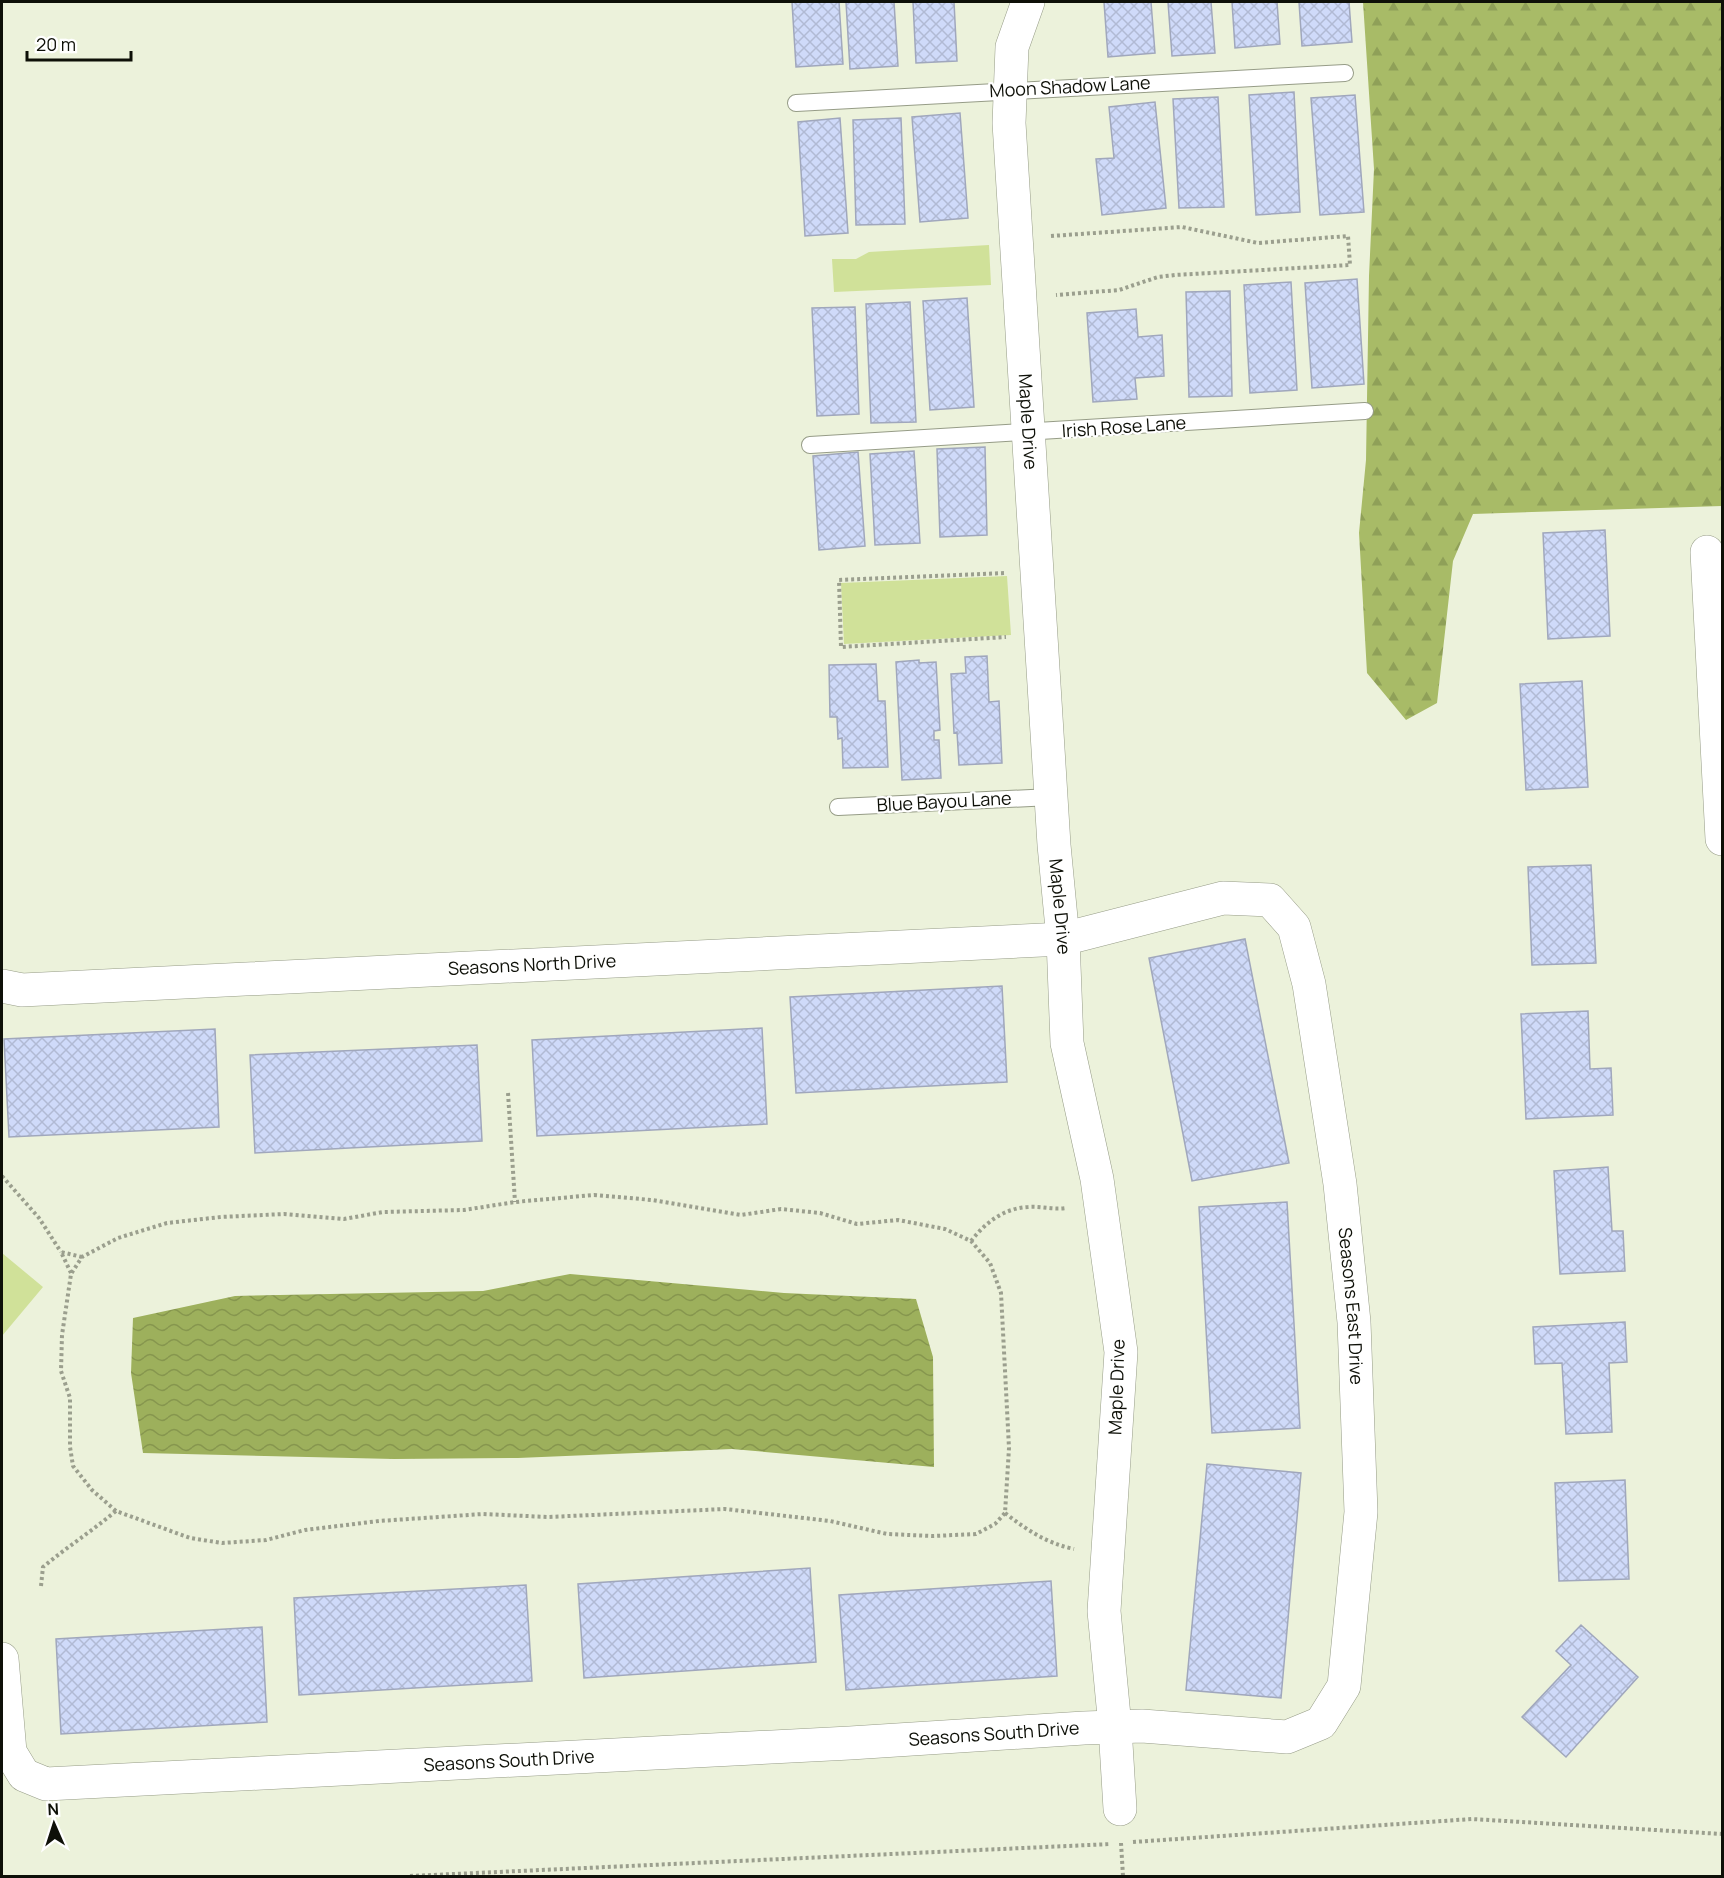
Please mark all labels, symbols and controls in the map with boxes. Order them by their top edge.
scale bar [27,24,130,62]
text: 20 m [36,32,76,56]
street label: Moon Shadow Lane [989,70,1151,102]
street label: Maple Drive [1014,373,1044,470]
street label: Irish Rose Lane [1061,410,1187,442]
street label: Blue Bayou Lane [876,785,1012,817]
street label: Maple Drive [1044,857,1077,955]
street label: Seasons North Drive [447,948,617,980]
street label: Seasons East Drive [1333,1226,1369,1385]
street label: Maple Drive [1102,1338,1130,1435]
street label: Seasons South Drive [908,1715,1080,1751]
street label: Seasons South Drive [423,1744,595,1776]
north arrow [24,1794,84,1854]
text: N [47,1798,60,1820]

